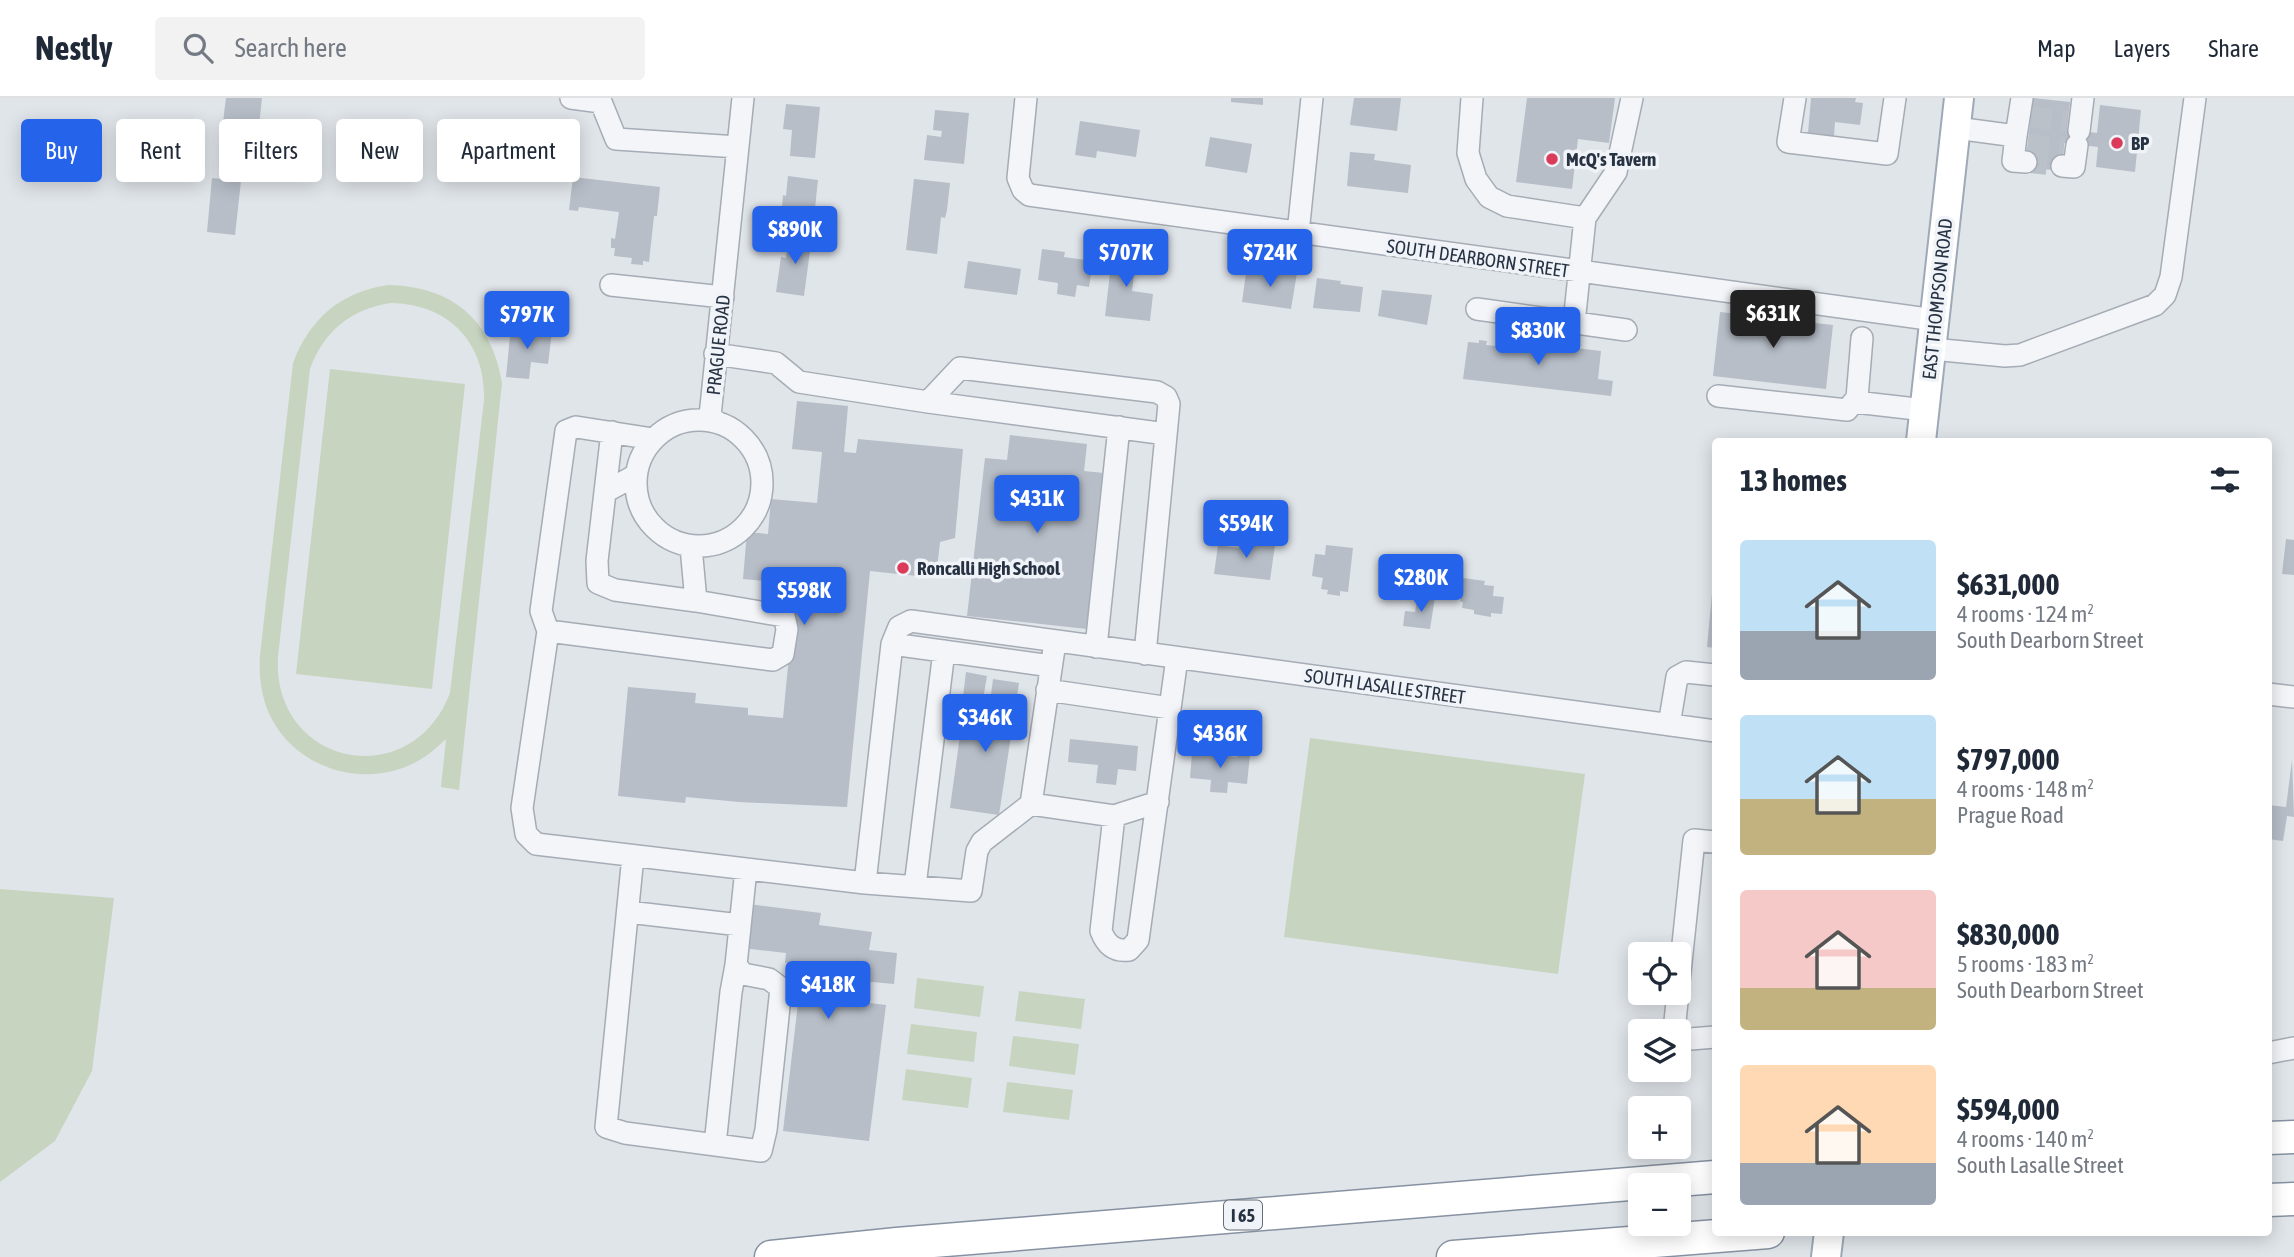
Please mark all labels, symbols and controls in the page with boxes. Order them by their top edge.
search box [155,17,645,80]
text: Nestly [35,29,113,67]
icon: search [179,29,217,67]
text: Search here [235,33,347,63]
text: Map [2037,35,2076,62]
text: Layers [2114,35,2170,62]
text: Share [2208,35,2259,62]
chip: Buy [21,119,102,182]
chip: Rent [116,119,205,182]
chip: Filters [219,119,322,182]
chip: New [336,119,423,182]
chip: Apartment [437,119,580,182]
place label: BP [2131,132,2150,154]
marker: BP [2109,135,2125,151]
place label: McQ's Tavern [1566,148,1656,170]
marker: McQ's Tavern [1544,151,1560,167]
pin: $890K [746,206,844,266]
text: $890K [768,216,822,242]
street label: EAST THOMPSON ROAD [1918,217,1956,381]
pin: $707K [1077,230,1175,289]
pin: $724K [1221,230,1319,289]
street label: SOUTH DEARBORN STREET [1386,234,1571,282]
text: $707K [1099,239,1153,265]
text: $724K [1243,239,1297,265]
pin: $631K [1724,290,1822,350]
pin: $797K [478,292,576,351]
street label: PRAGUE ROAD [702,294,734,396]
text: $631K [1746,300,1800,326]
text: $797K [500,301,554,327]
pin: $830K [1489,308,1587,367]
text: $830K [1511,317,1565,343]
icon: filters [2206,461,2244,499]
text: 13 homes [1740,463,1847,497]
pin: $431K [988,476,1086,535]
text: $431K [1010,485,1064,511]
pin: $594K [1197,500,1295,560]
text: $594K [1219,510,1273,536]
pin: $280K [1372,554,1470,614]
place label: Roncalli High School [917,557,1061,579]
marker: Roncalli High School [895,560,911,576]
text: $280K [1394,564,1448,590]
text: $631,000 [1957,567,2060,601]
pin: $598K [755,568,853,627]
icon: home [1796,568,1880,652]
text: $598K [777,577,831,603]
text: 4 rooms · 124 m² [1957,601,2094,627]
text: South Dearborn Street [1957,627,2144,653]
street label: SOUTH LASALLE STREET [1303,664,1467,708]
pin: $346K [936,694,1034,754]
text: $346K [958,704,1012,730]
pin: $436K [1171,710,1269,770]
text: $436K [1193,720,1247,746]
text: $797,000 [1957,742,2060,776]
icon: home [1796,743,1880,827]
text: 4 rooms · 148 m² [1957,776,2094,802]
text: Prague Road [1957,802,2064,828]
text: $830,000 [1957,917,2060,951]
icon: home [1796,918,1880,1002]
map controls [1628,942,1691,1236]
button: locate [1628,942,1691,1005]
text: 5 rooms · 183 m² [1957,951,2094,977]
pin: $418K [779,962,877,1021]
text: $418K [801,971,855,997]
text: South Dearborn Street [1957,977,2144,1003]
button: layers [1628,1019,1691,1082]
text: $594,000 [1957,1092,2060,1126]
icon: home [1796,1093,1880,1177]
button: + [1628,1096,1691,1159]
text: 4 rooms · 140 m² [1957,1126,2094,1152]
text: South Lasalle Street [1957,1152,2124,1178]
button: − [1628,1173,1691,1236]
road number: I 65 [1224,1200,1262,1230]

